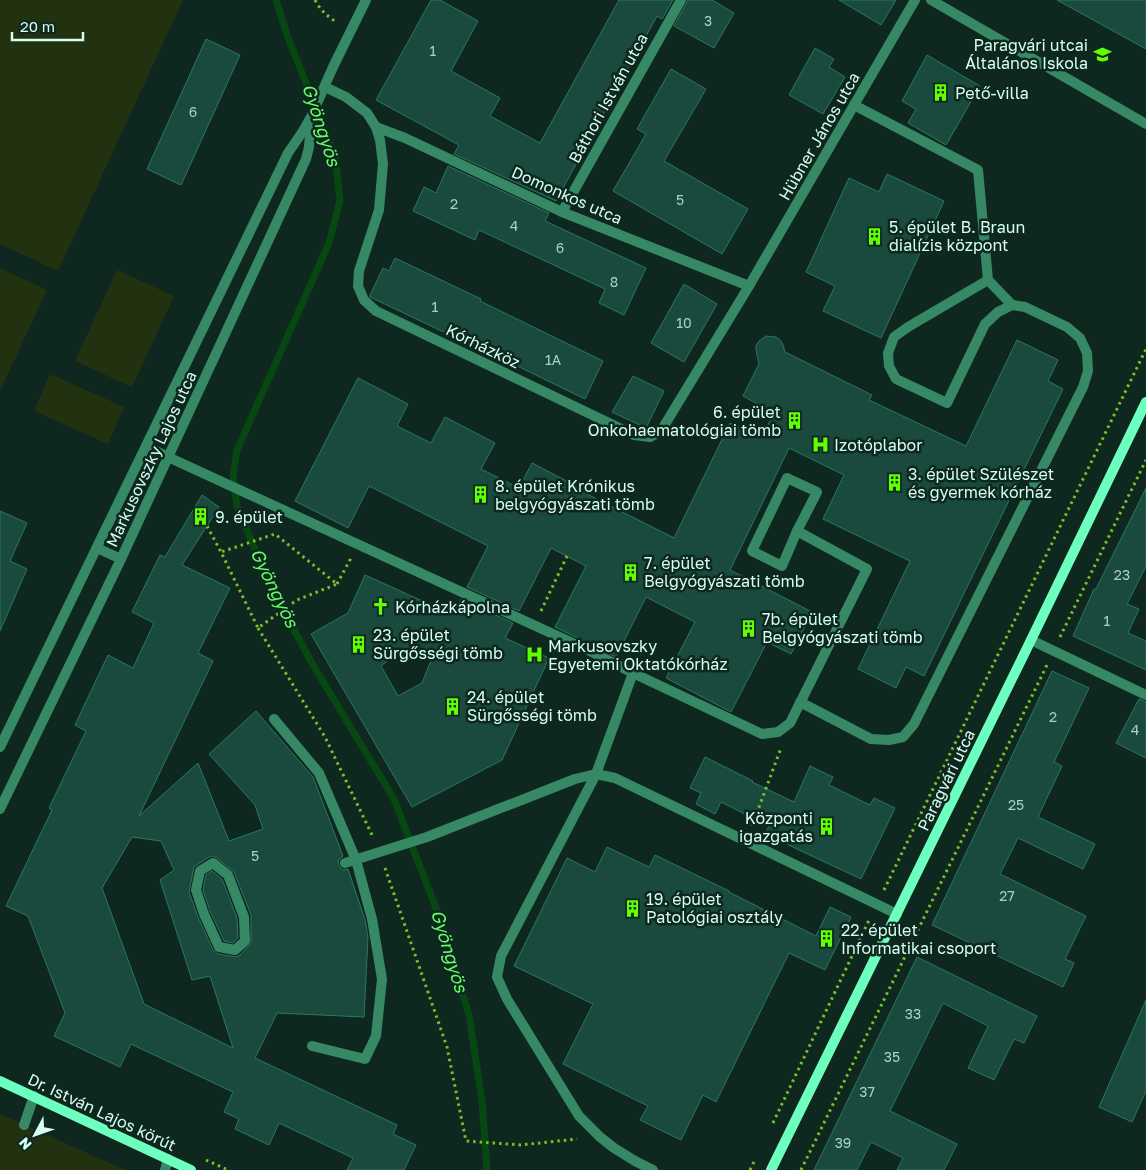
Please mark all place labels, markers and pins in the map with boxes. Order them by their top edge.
place label: Paragvári utcai Általános Iskola [965,35,1088,73]
school or university icon: Paragvári utcai Általános Iskola [1092,44,1112,64]
building icon: Pető-villa [931,83,951,103]
place label: Pető-villa [955,83,1029,103]
place label: 5. épület B. Braun dialízis központ [889,217,1025,255]
building icon: 5. épület B. Braun dialízis központ [865,226,885,246]
place label: 6. épület Onkohaematológiai tömb [588,402,781,440]
building icon: 6. épület Onkohaematológiai tömb [785,411,805,431]
hospital icon: Izotóplabor [810,435,830,455]
place label: Izotóplabor [834,435,922,455]
place label: 3. épület Szülészet és gyermek kórház [908,464,1054,502]
building icon: 3. épület Szülészet és gyermek kórház [884,473,904,493]
place label: 8. épület Krónikus belgyógyászati tömb [495,476,655,514]
building icon: 8. épület Krónikus belgyógyászati tömb [471,485,491,505]
building icon: 9. épület [191,507,211,527]
place label: 9. épület [215,507,283,527]
place label: 7. épület Belgyógyászati tömb [644,553,805,591]
building icon: 7. épület Belgyógyászati tömb [620,562,640,582]
church icon: Kórházkápolna [371,597,391,617]
place label: Kórházkápolna [395,597,510,617]
place label: 7b. épület Belgyógyászati tömb [762,609,923,647]
building icon: 7b. épület Belgyógyászati tömb [738,618,758,638]
place label: 23. épület Sürgősségi tömb [373,625,503,663]
building icon: 23. épület Sürgősségi tömb [349,634,369,654]
place label: Markusovszky Egyetemi Oktatókórház [548,636,728,674]
hospital icon: Markusovszky Egyetemi Oktatókórház [524,645,544,665]
place label: 24. épület Sürgősségi tömb [467,687,597,725]
building icon: 24. épület Sürgősségi tömb [443,696,463,716]
place label: Központi igazgatás [739,808,813,846]
building icon: Központi igazgatás [817,817,837,837]
place label: 19. épület Patológiai osztály [646,889,783,927]
building icon: 19. épület Patológiai osztály [622,898,642,918]
place label: 22. épület Informatikai csoport [841,920,997,958]
building icon: 22. épület Informatikai csoport [817,929,837,949]

